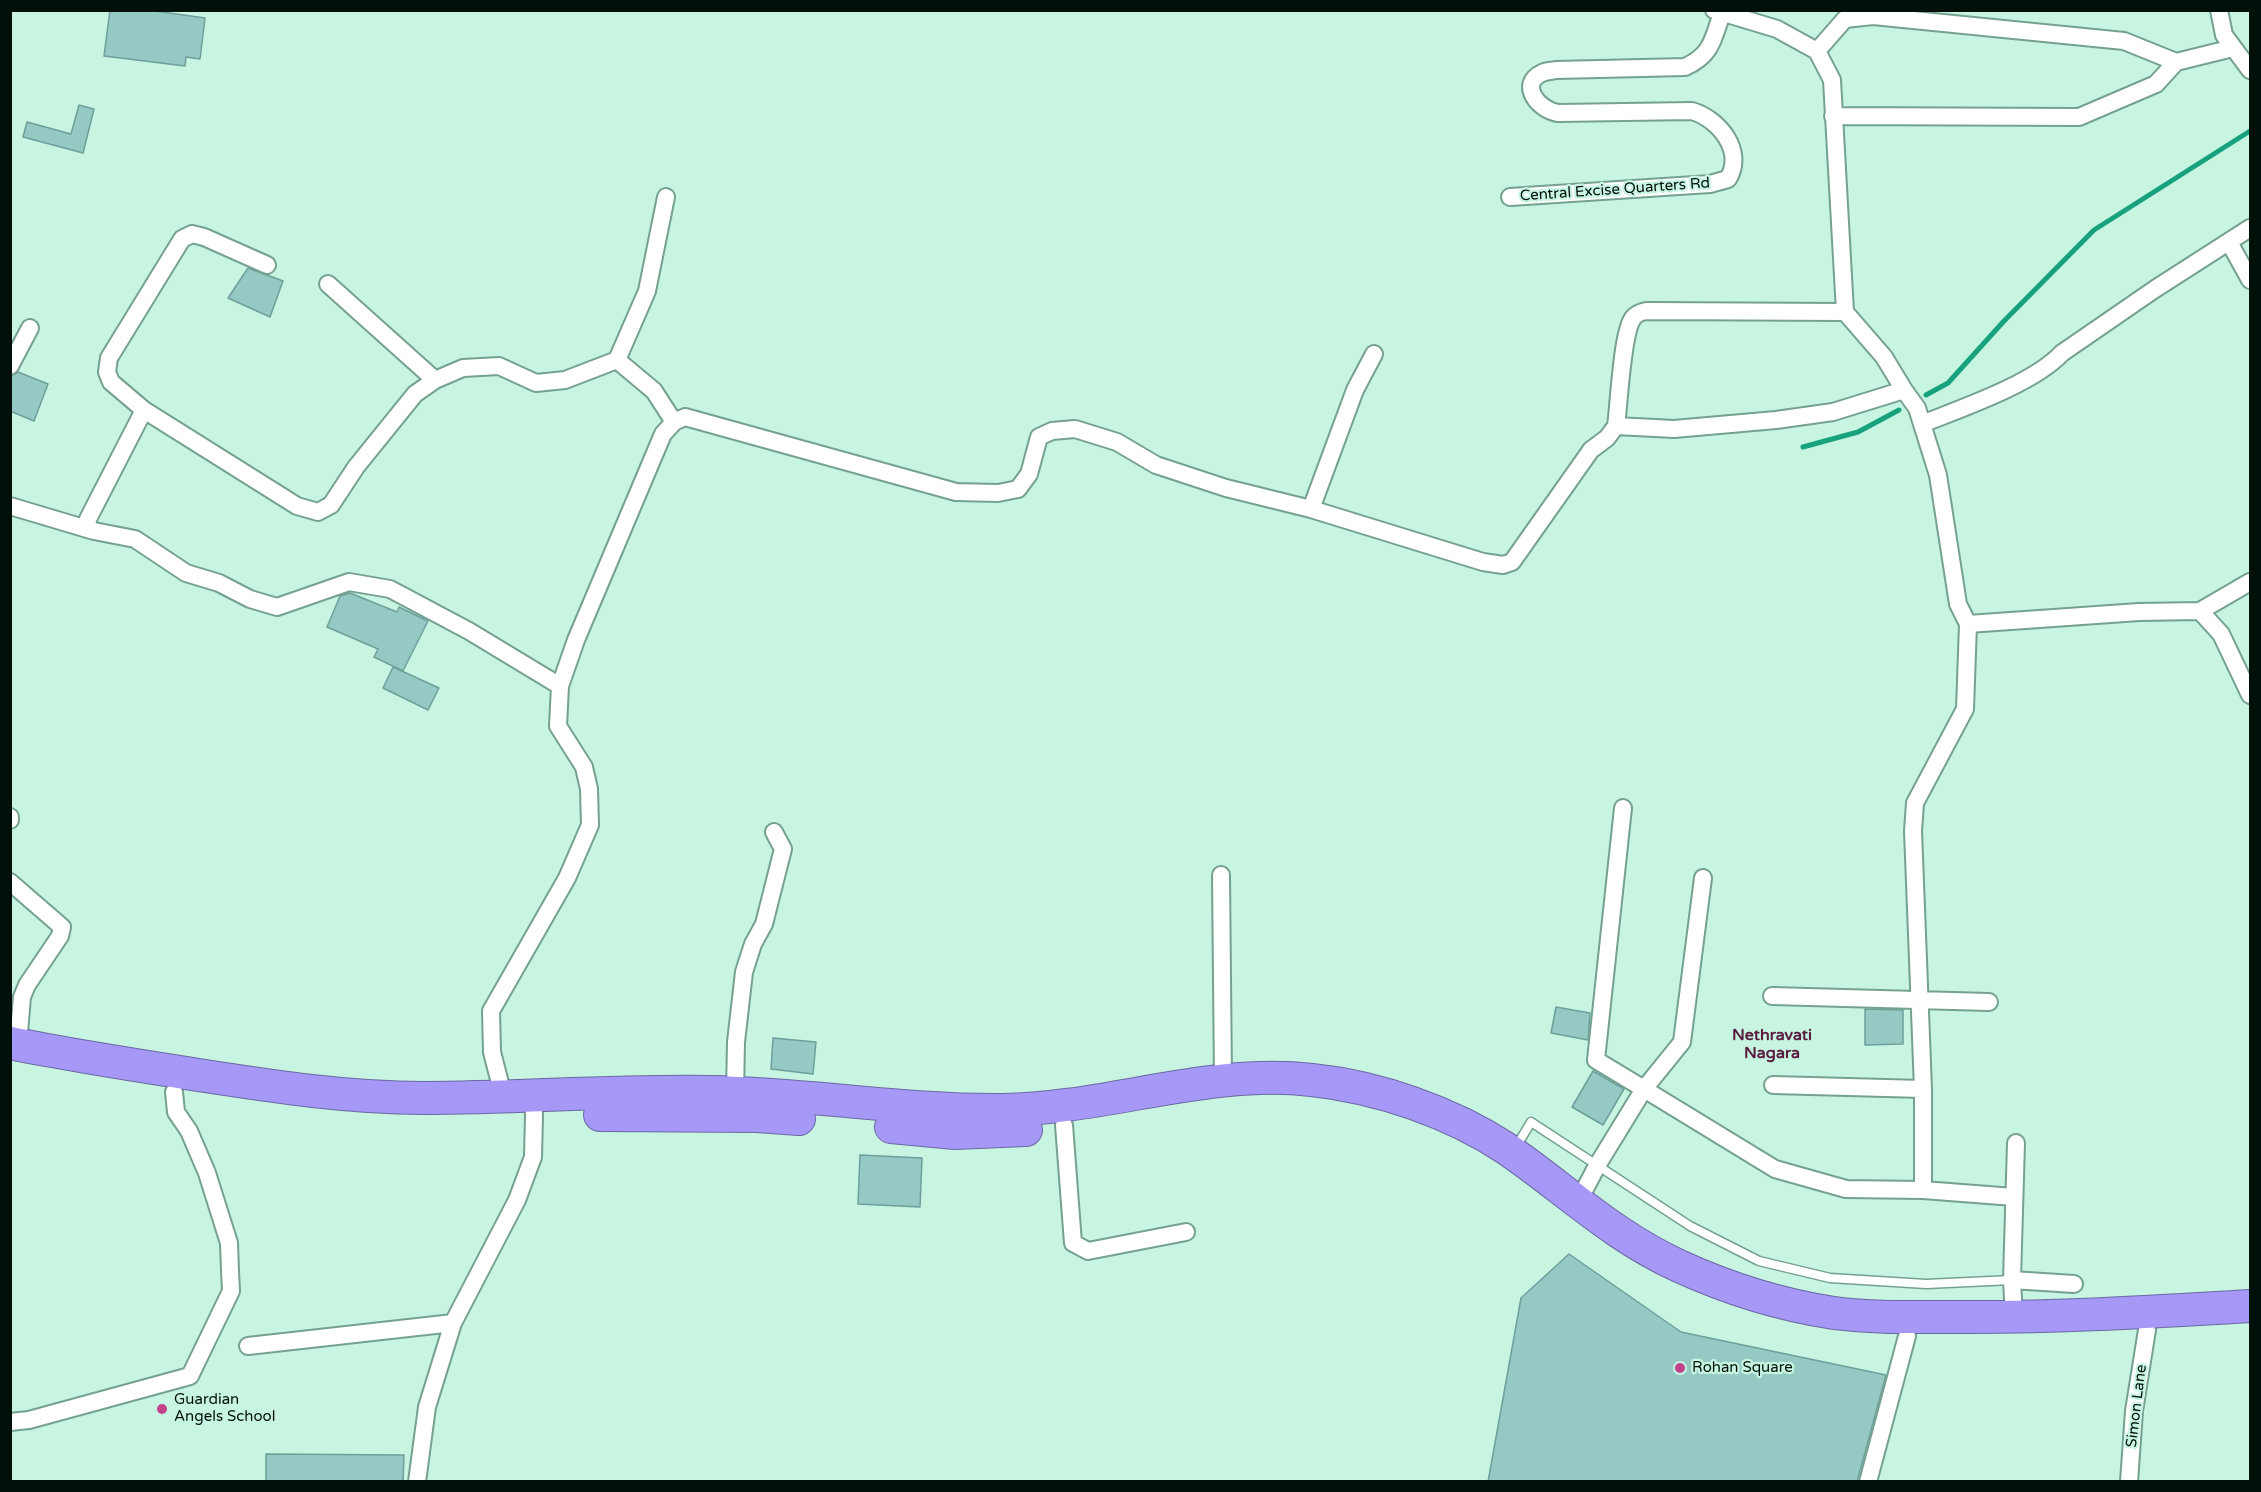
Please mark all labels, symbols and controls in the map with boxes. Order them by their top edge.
street label: Central Excise Quarters Rd [1519,174,1711,206]
district label: Nethravati Nagara [1732,1026,1812,1064]
place label: Rohan Square [1692,1359,1793,1377]
marker: Rohan Square [1673,1361,1687,1375]
street label: Simon Lane [2123,1363,2151,1449]
place label: Guardian Angels School [174,1391,275,1426]
marker: Guardian Angels School [155,1402,169,1416]

